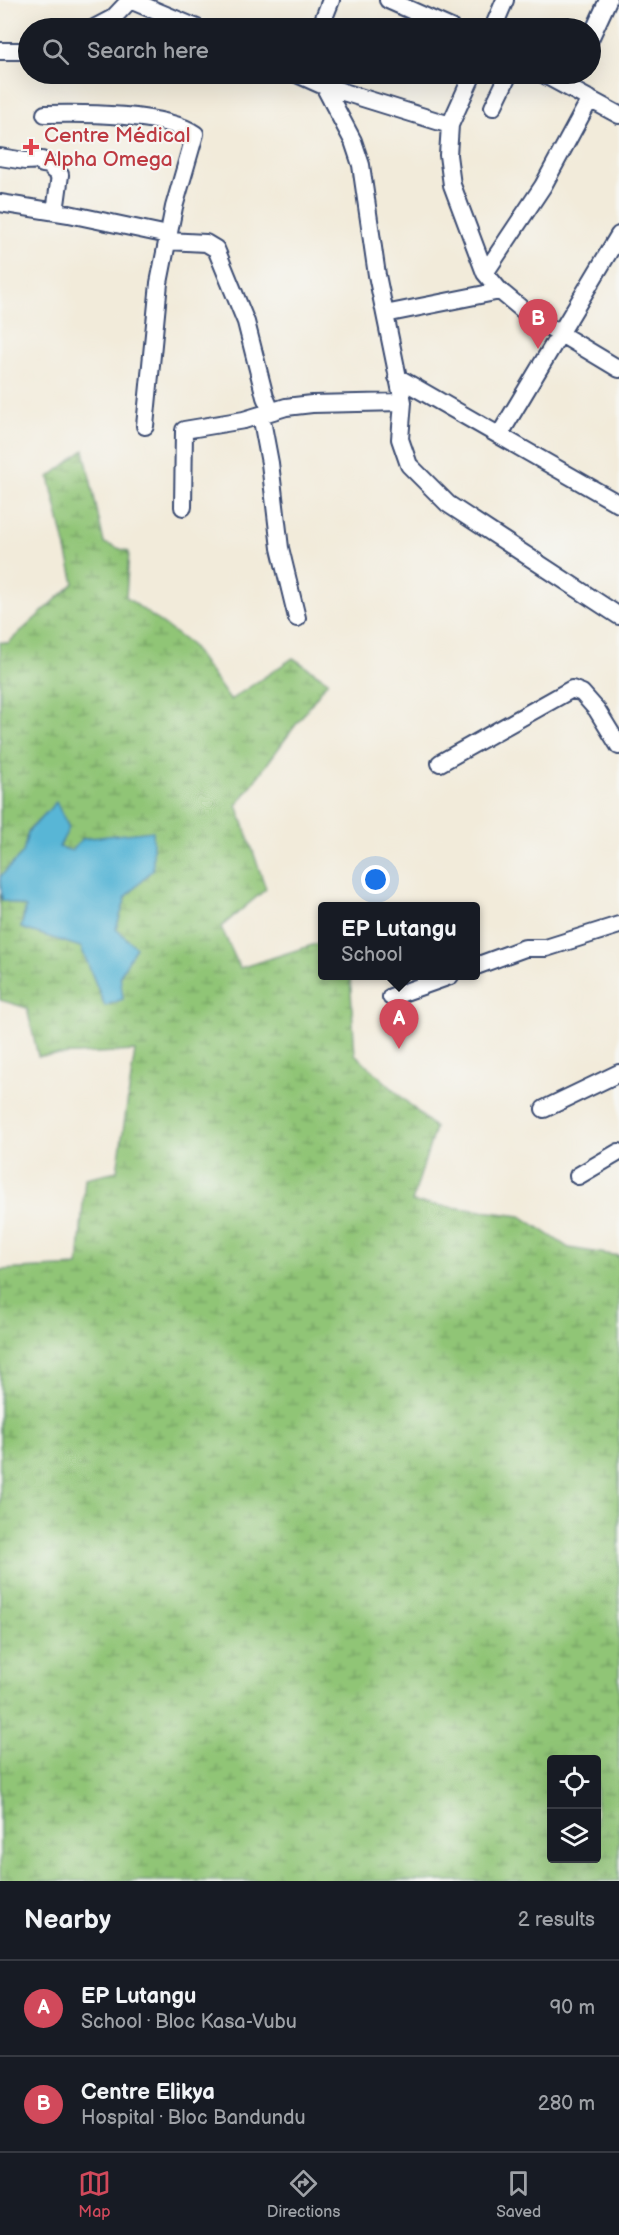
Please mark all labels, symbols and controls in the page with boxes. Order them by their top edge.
search box [18,18,601,84]
icon: search [39,35,72,68]
text: Search here [87,38,209,65]
place label: Centre Médical Alpha Omega [44,123,190,172]
marker: Centre Médical Alpha Omega [22,138,40,156]
pin: B [518,300,558,349]
your location [361,865,390,894]
popup [318,902,480,980]
text: EP Lutangu [341,916,457,943]
text: School [341,943,402,967]
pin: A [380,1000,418,1049]
map controls [547,1755,601,1863]
button: locate [547,1755,601,1809]
button: layers [547,1809,601,1863]
text: Nearby [24,1905,111,1936]
text: 2 results [518,1908,595,1932]
text: EP Lutangu [81,1983,196,2010]
text: A [37,1996,50,2020]
text: 90 m [550,1996,595,2020]
text: School · Bloc Kasa-Vubu [81,2010,297,2034]
text: Centre Elikya [81,2079,215,2106]
text: B [36,2092,51,2116]
text: 280 m [538,2092,595,2116]
text: Hospital · Bloc Bandundu [81,2106,306,2130]
tab: Map [78,2167,111,2222]
tab: Directions [267,2167,340,2222]
tab: Saved [496,2167,541,2222]

